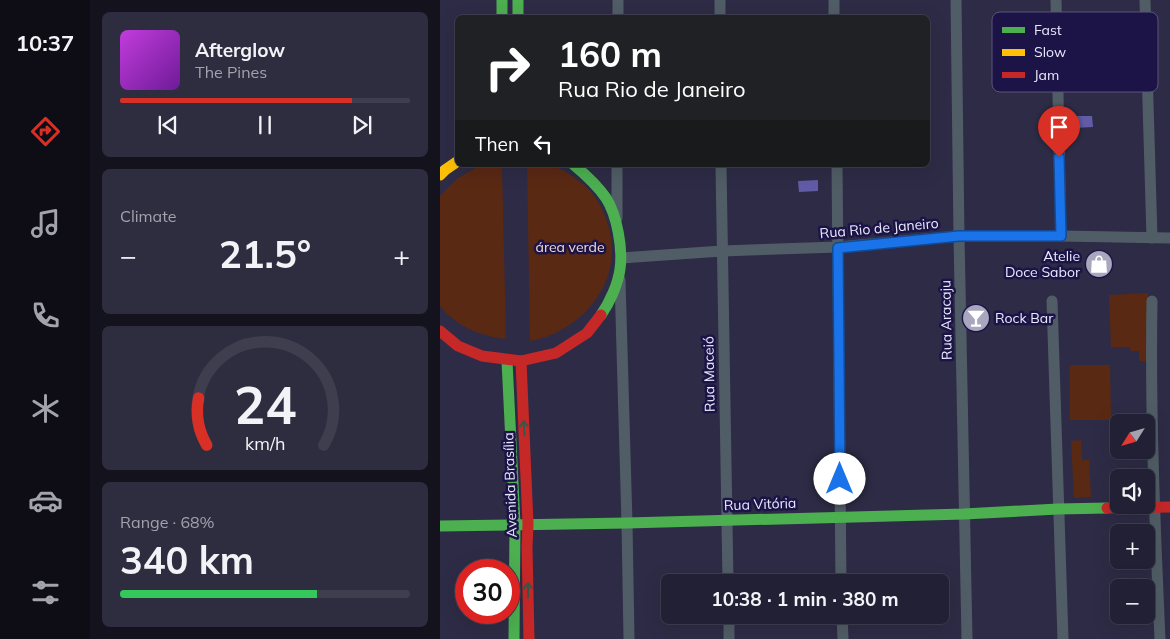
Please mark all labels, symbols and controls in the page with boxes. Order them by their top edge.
legend [992,12,1158,92]
text: Fast [1034,21,1062,39]
text: 10:37 [16,29,74,57]
text: 160 m [558,32,662,76]
icon: right [475,35,540,100]
text: Afterglow [195,38,285,62]
text: Slow [1034,43,1066,61]
text: The Pines [195,62,267,82]
text: Jam [1034,66,1059,84]
text: Rua Rio de Janeiro [558,75,745,103]
pin [1038,106,1080,157]
icon: previous [154,111,182,139]
icon: pause [251,111,279,139]
icon: next [348,111,376,139]
icon: arrive [1045,113,1073,141]
icon: directions [28,114,63,149]
icon: left [529,130,557,158]
text: Then [475,132,519,156]
icon: music [28,206,63,241]
text: Climate [120,206,176,226]
street label: Rua Rio de Janeiro [819,214,939,242]
text: 21.5° [219,230,311,278]
text: − [120,238,137,273]
text: + [393,238,410,273]
park label: área verde [535,238,605,256]
place label: Atelie Doce Sabor [1005,247,1081,281]
shop icon: Atelie Doce Sabor [1084,249,1114,279]
street label: Rua Aracaju [936,280,956,360]
icon: phone [28,298,63,333]
bar icon: Rock Bar [961,303,991,333]
place label: Rock Bar [995,309,1054,327]
street label: Rua Maceió [699,336,719,412]
text: 24 [234,372,296,437]
icon: climate [28,391,63,426]
north arrow [1110,414,1155,459]
map controls [1110,414,1155,624]
one-way arrow [519,420,529,436]
text: km/h [245,432,285,454]
street label: Avenida Brasília [499,432,521,538]
position arrow [813,452,865,504]
button: sound [1110,469,1155,514]
icon: car [28,483,63,518]
street label: Rua Vitória [723,494,797,514]
text: Range · 68% [120,512,215,532]
button: + [1110,524,1155,569]
text: 340 km [120,536,254,584]
speed limit sign: 30 [455,559,520,624]
icon: filters [28,575,63,610]
button: − [1110,579,1155,624]
one-way arrow [523,583,533,599]
text: 10:38 · 1 min · 380 m [711,587,899,611]

